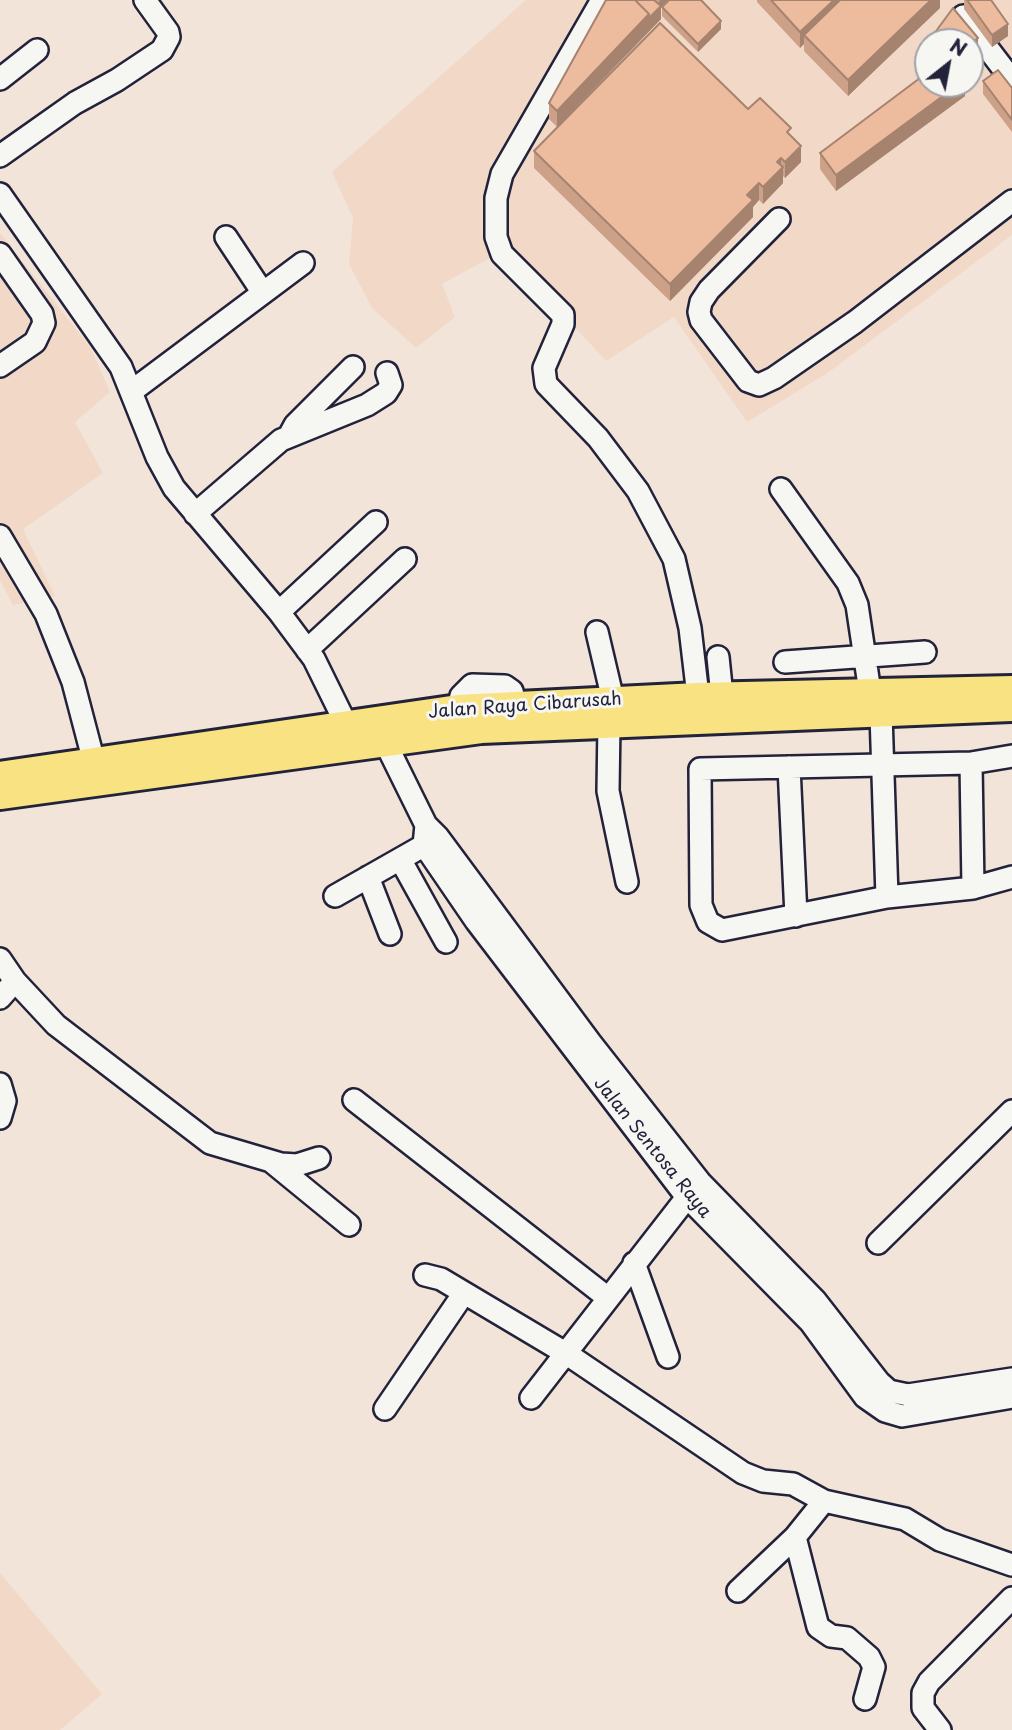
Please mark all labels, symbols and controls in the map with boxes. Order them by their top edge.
north arrow [914,28,984,98]
text: N [945,31,972,63]
street label: Jalan Raya Cibarusah [428,688,622,724]
street label: Jalan Sentosa Raya [589,1073,715,1223]

